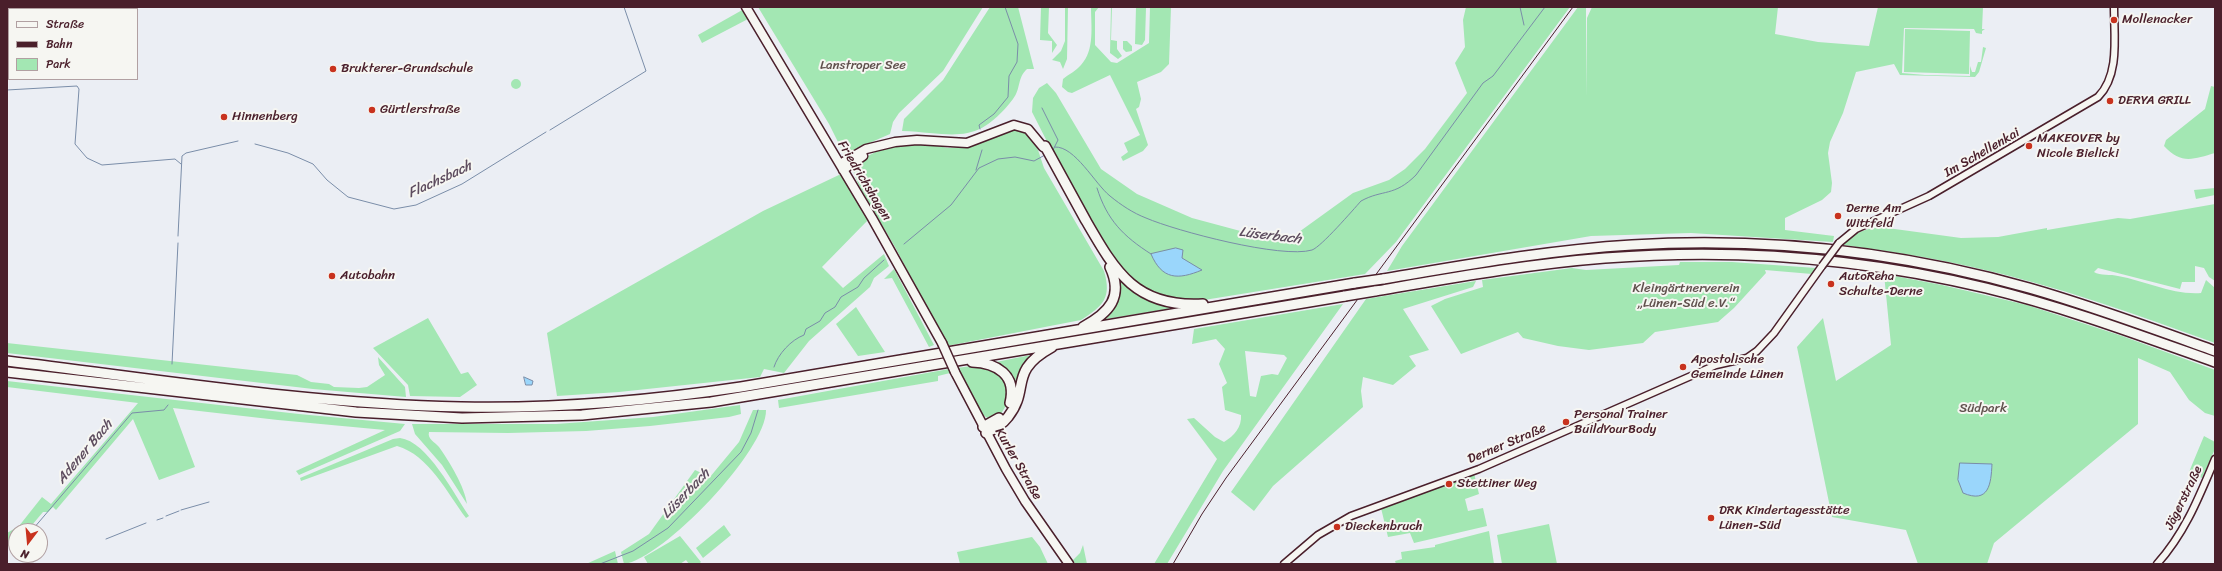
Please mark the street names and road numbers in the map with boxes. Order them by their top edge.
street label: Im Schellenkai [1941,125,2023,181]
street label: Friedrichshagen [834,138,894,224]
street label: Derner Straße [1466,420,1548,468]
street label: Kurler Straße [991,425,1045,503]
street label: Jägerstraße [2162,463,2206,533]

